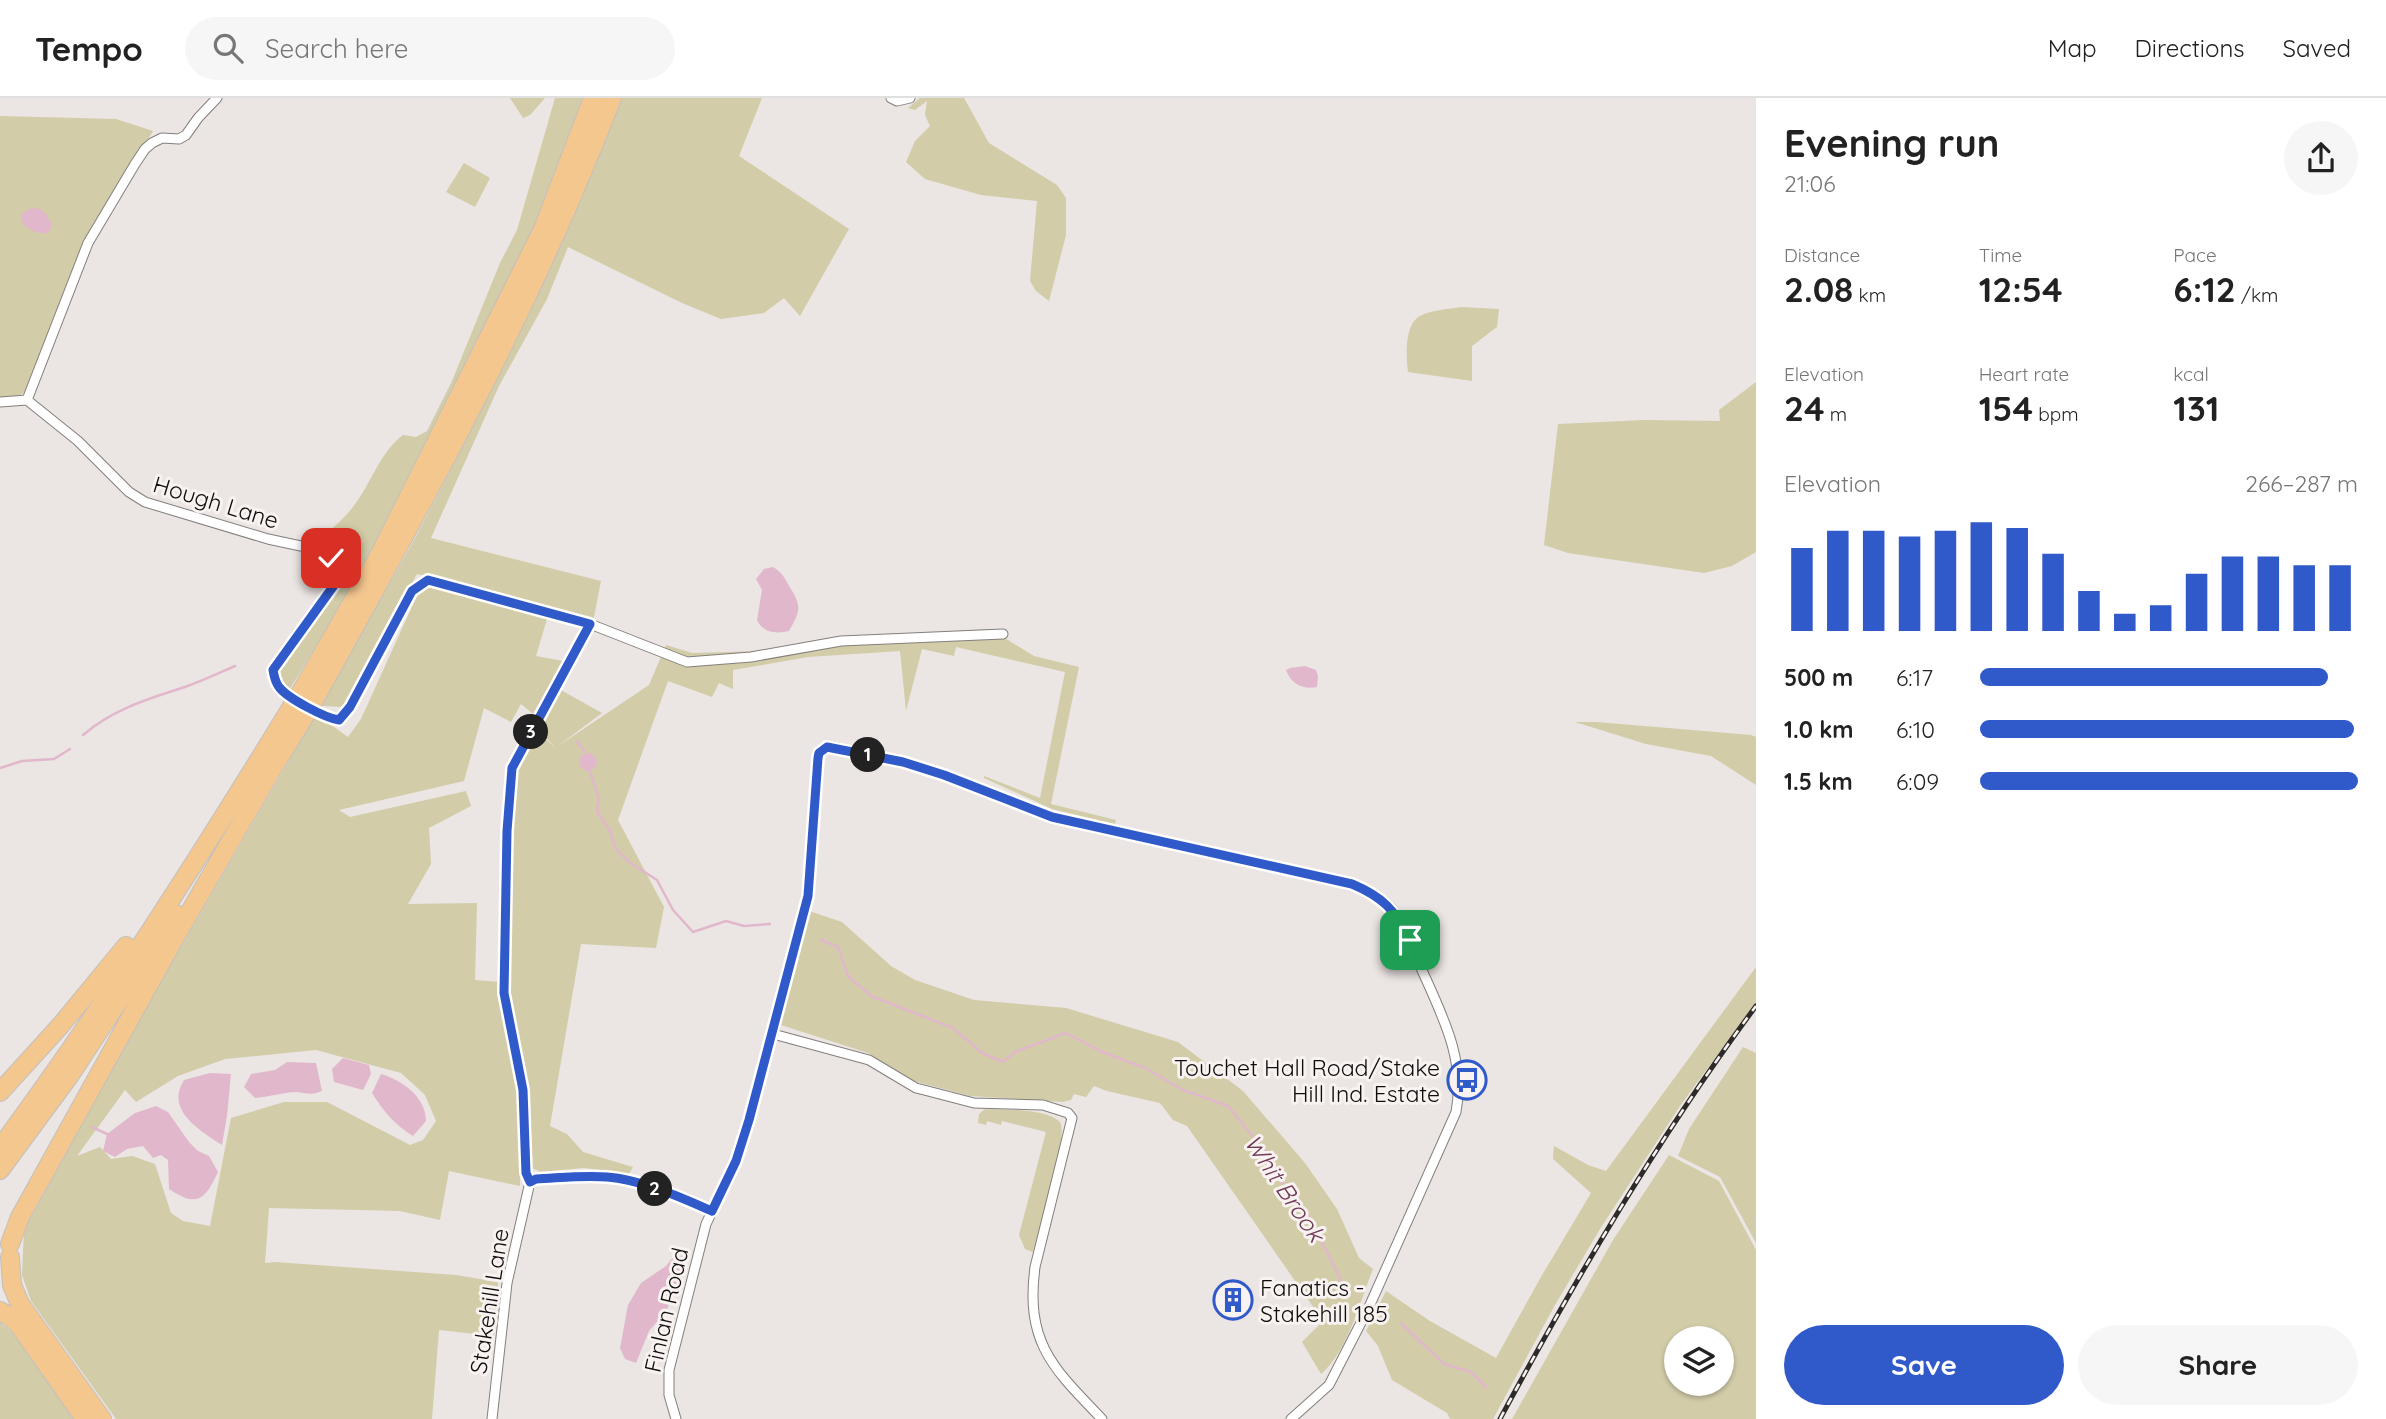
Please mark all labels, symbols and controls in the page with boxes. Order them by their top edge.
search box [185,17,675,80]
text: Tempo [35,28,143,69]
icon: search [209,29,247,67]
text: Search here [265,32,408,65]
text: Map [2048,33,2097,63]
text: Directions [2135,33,2245,63]
text: Saved [2283,33,2351,63]
text: Evening run [1784,119,1999,167]
button: share [2284,121,2358,195]
text: 21:06 [1784,169,1836,198]
text: Distance [1784,243,1860,267]
text: Time [1979,243,2022,267]
text: Pace [2173,243,2217,267]
text: 2.08 [1784,267,1853,311]
text: 12:54 [1979,267,2062,311]
text: 6:12 [2173,267,2236,311]
text: km [1853,283,1886,307]
text: /km [2236,283,2278,307]
text: Elevation [1784,362,1864,386]
text: Heart rate [1979,362,2069,386]
text: kcal [2173,362,2209,386]
text: 24 [1784,386,1825,430]
text: 154 [1979,386,2033,430]
text: 131 [2173,386,2219,430]
text: m [1825,402,1847,426]
text: bpm [2033,402,2079,426]
street label: Hough Lane [150,469,282,535]
text: Elevation [1784,469,1881,498]
text: 266–287 m [2245,469,2358,498]
pin [301,528,361,588]
icon: check [312,539,350,577]
text: 500 m [1784,663,1853,692]
text: 6:17 [1896,663,1933,692]
pin: 3 [514,714,548,750]
text: 1.0 km [1784,715,1854,744]
text: 6:10 [1896,715,1935,744]
text: 3 [525,719,536,743]
pin: 1 [850,738,886,772]
text: 1 [864,742,871,766]
text: 1.5 km [1784,767,1853,796]
text: 6:09 [1896,767,1939,796]
pin [1380,910,1440,970]
icon: arrive [1391,921,1429,959]
place label: Touchet Hall Road/Stake Hill Ind. Estate [1174,1053,1440,1108]
bus stop icon: Touchet Hall Road/Stake Hill Ind. Estate [1446,1059,1488,1101]
water label: Whit Brook [1238,1129,1333,1249]
pin: 2 [638,1172,672,1206]
text: 2 [649,1176,660,1200]
street label: Stakehill Lane [463,1226,515,1376]
street label: Finlan Road [638,1245,694,1375]
place label: Fanatics - Stakehill 185 [1260,1273,1388,1328]
building icon: Fanatics - Stakehill 185 [1212,1279,1254,1321]
button: Save [1784,1325,2064,1405]
button: Share [2078,1325,2358,1405]
map controls [1664,1326,1734,1396]
button: layers [1664,1326,1734,1396]

